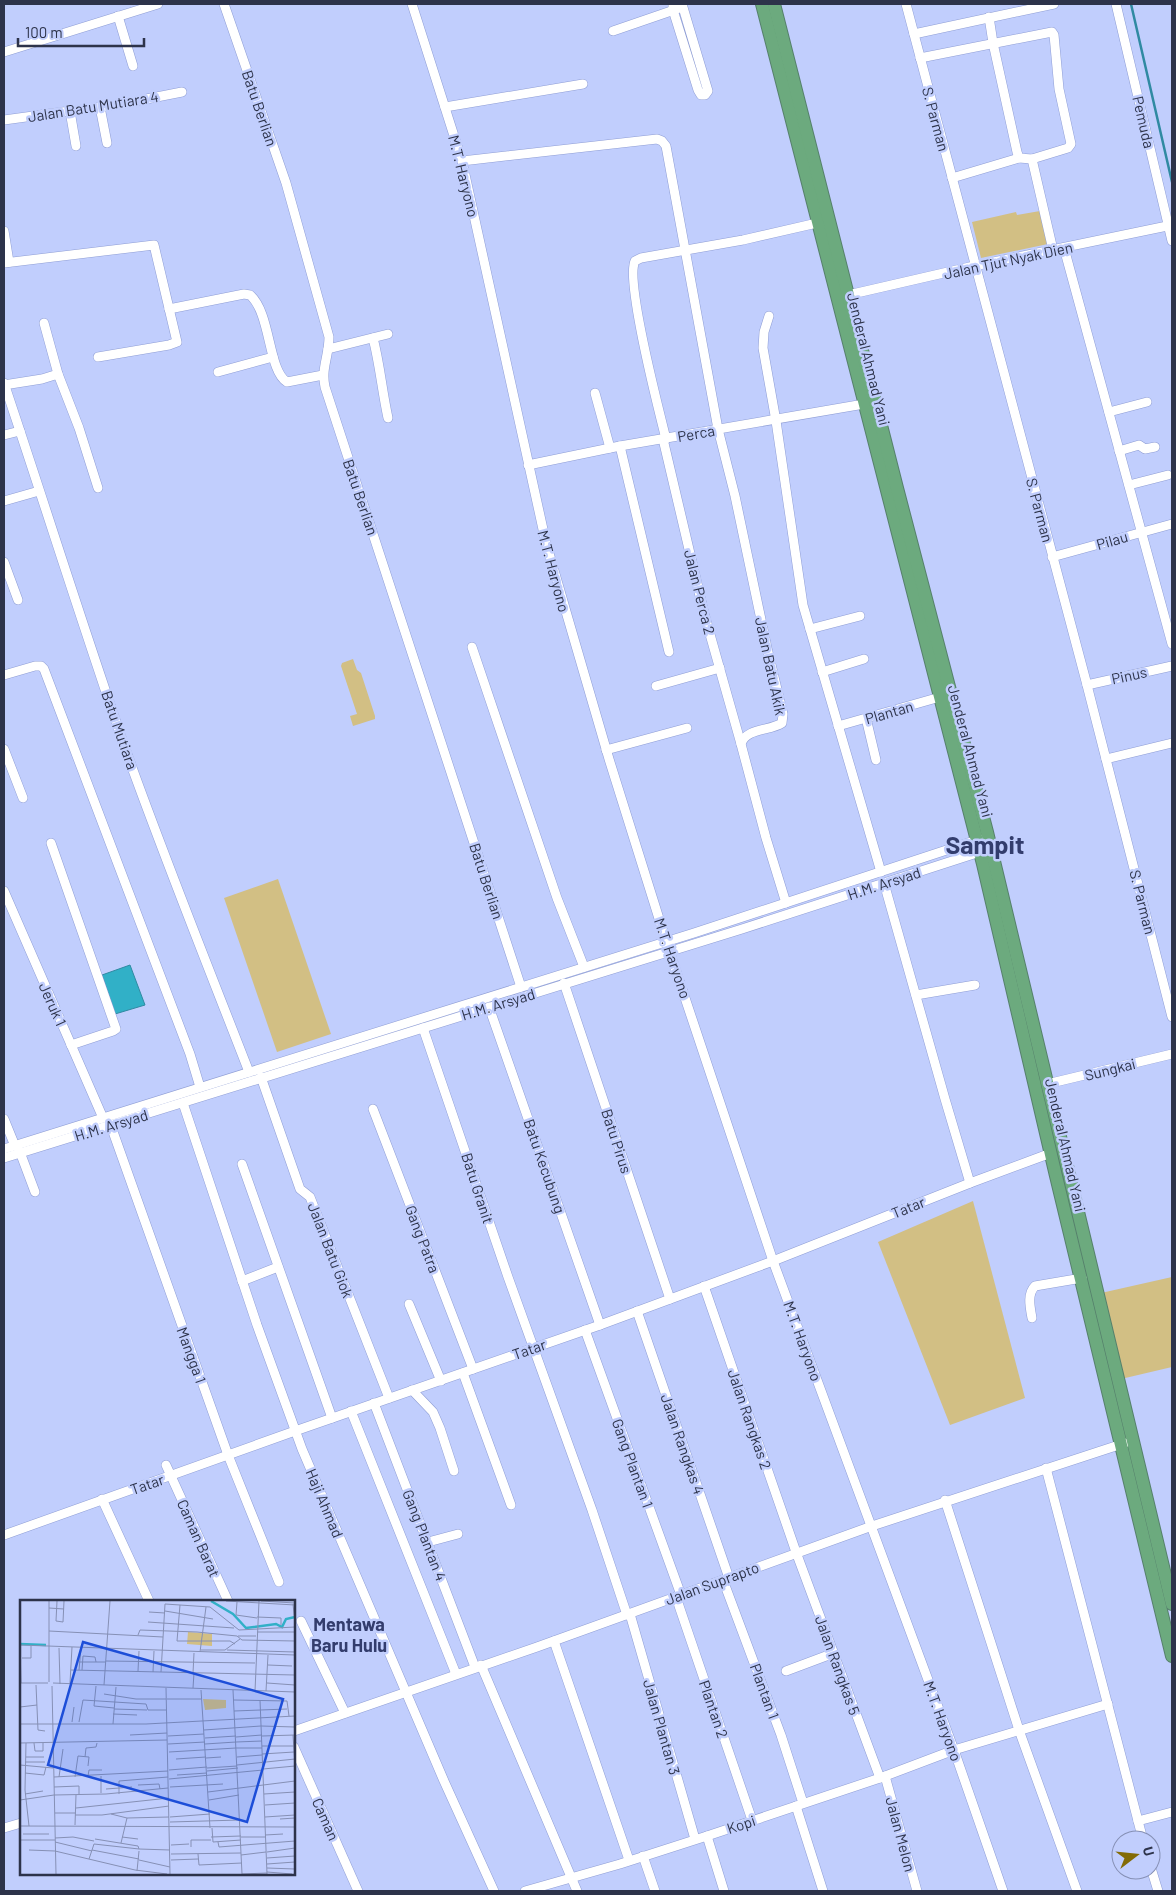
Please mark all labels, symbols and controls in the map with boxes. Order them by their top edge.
scale bar [18,15,144,47]
text: 100 m [25,23,63,41]
street label: Batu Berlian [239,68,281,148]
street label: S. Parman [919,85,953,153]
street label: Jalan Batu Mutiara 4 [26,87,160,125]
street label: Pemuda [1129,94,1159,150]
street label: M.T. Haryono [445,133,483,219]
street label: Jalan Tjut Nyak Dien [942,238,1074,282]
street label: Jenderal Ahmad Yani [844,291,894,427]
street label: Perca [676,421,716,445]
street label: Batu Berlian [340,457,382,537]
street label: S. Parman [1023,476,1057,544]
street label: Pilau [1094,527,1130,553]
street label: M.T. Haryono [534,528,574,614]
street label: Jalan Perca 2 [681,548,719,636]
street label: Jalan Batu Akik [752,615,790,717]
street label: Pinus [1109,662,1149,688]
street label: Jenderal Ahmad Yani [945,683,997,819]
street label: Batu Mutiara [98,688,142,772]
street label: Plantan [863,697,915,727]
district label: Sampit [946,829,1024,859]
street label: Batu Berlian [466,841,508,921]
street label: H.M. Arsyad [845,863,923,903]
street label: S. Parman [1126,868,1160,936]
street label: M.T. Haryono [651,915,695,1001]
street label: Jeruk 1 [35,979,71,1029]
street label: H.M. Arsyad [459,984,537,1024]
street label: Sungkai [1083,1054,1137,1084]
street label: Jenderal Ahmad Yani [1042,1077,1090,1213]
street label: H.M. Arsyad [72,1105,150,1145]
street label: Batu Pirus [598,1106,636,1176]
street label: Batu Kecubung [520,1116,570,1216]
street label: Batu Granit [458,1150,498,1226]
street label: Tatar [889,1192,928,1222]
street label: Jalan Batu Giok [305,1200,358,1301]
street label: Gang Patra [402,1203,444,1275]
street label: M.T. Haryono [780,1298,826,1384]
street label: Mangga 1 [174,1324,210,1386]
street label: Tatar [510,1335,549,1363]
street label: Jalan Rangkas 2 [724,1367,776,1471]
street label: Jalan Rangkas 4 [657,1391,709,1497]
street label: Gang Plantan 1 [609,1416,657,1510]
street label: Haji Ahmad [302,1466,348,1540]
street label: Tatar [128,1470,167,1498]
street label: Gang Plantan 4 [399,1487,451,1583]
street label: Caman Barat [174,1496,224,1580]
street label: Jalan Suprapto [663,1558,761,1608]
inset map [20,1600,295,1875]
district label: Mentawa Baru Hulu [311,1613,387,1656]
street label: Jalan Rangkas 5 [812,1613,864,1717]
street label: Plantan 1 [747,1661,783,1721]
street label: Jalan Plantan 3 [640,1677,684,1777]
street label: Plantan 2 [696,1678,732,1740]
street label: M.T. Haryono [920,1678,966,1764]
street label: Caman [309,1795,343,1843]
street label: Jalan Melon [882,1795,920,1873]
street label: Kopi [724,1811,758,1837]
north arrow [1111,1830,1161,1880]
text: U [1140,1845,1158,1858]

